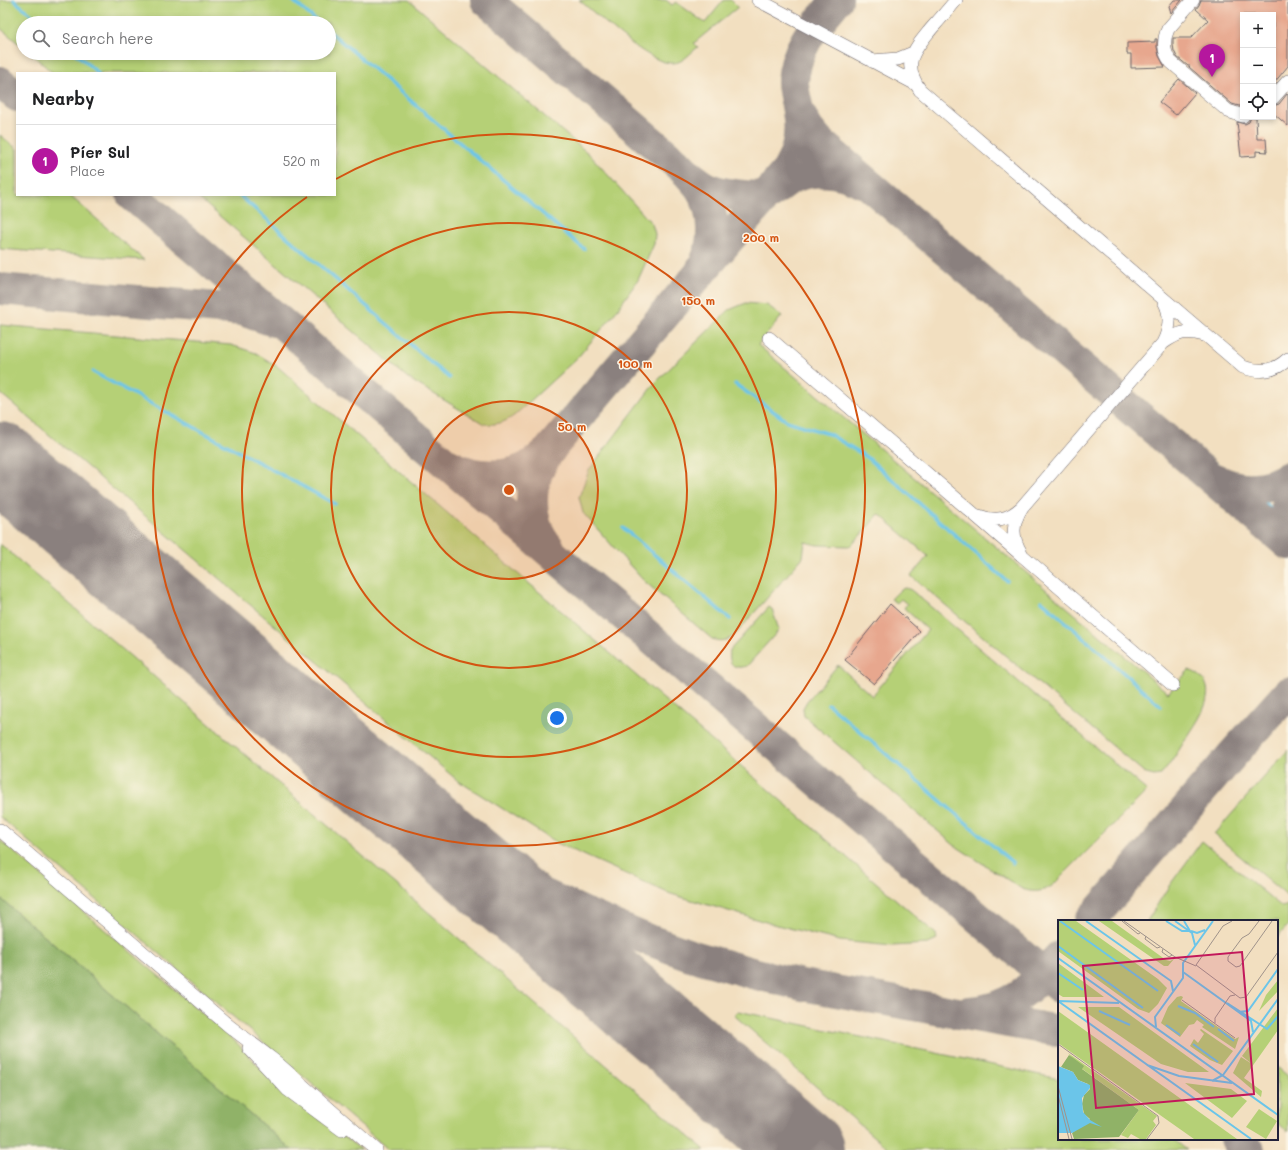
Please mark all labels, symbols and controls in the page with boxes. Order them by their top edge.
map controls [1240,12,1276,120]
button: + [1240,12,1276,48]
search box [16,16,336,60]
icon: search [30,27,52,49]
text: Search here [62,28,153,48]
pin: 1 [1199,44,1225,77]
button: − [1240,48,1276,84]
button: locate [1240,84,1276,120]
text: Nearby [32,87,94,109]
text: Píer Sul [70,142,130,162]
text: 1 [42,152,48,169]
text: 520 m [283,152,320,169]
text: Place [70,162,105,179]
text: 200 m [743,229,779,245]
text: 150 m [681,292,715,308]
text: 100 m [618,355,652,371]
text: 50 m [558,418,586,434]
centre of rings [502,483,516,497]
your location [547,708,567,728]
inset map [1058,920,1278,1140]

